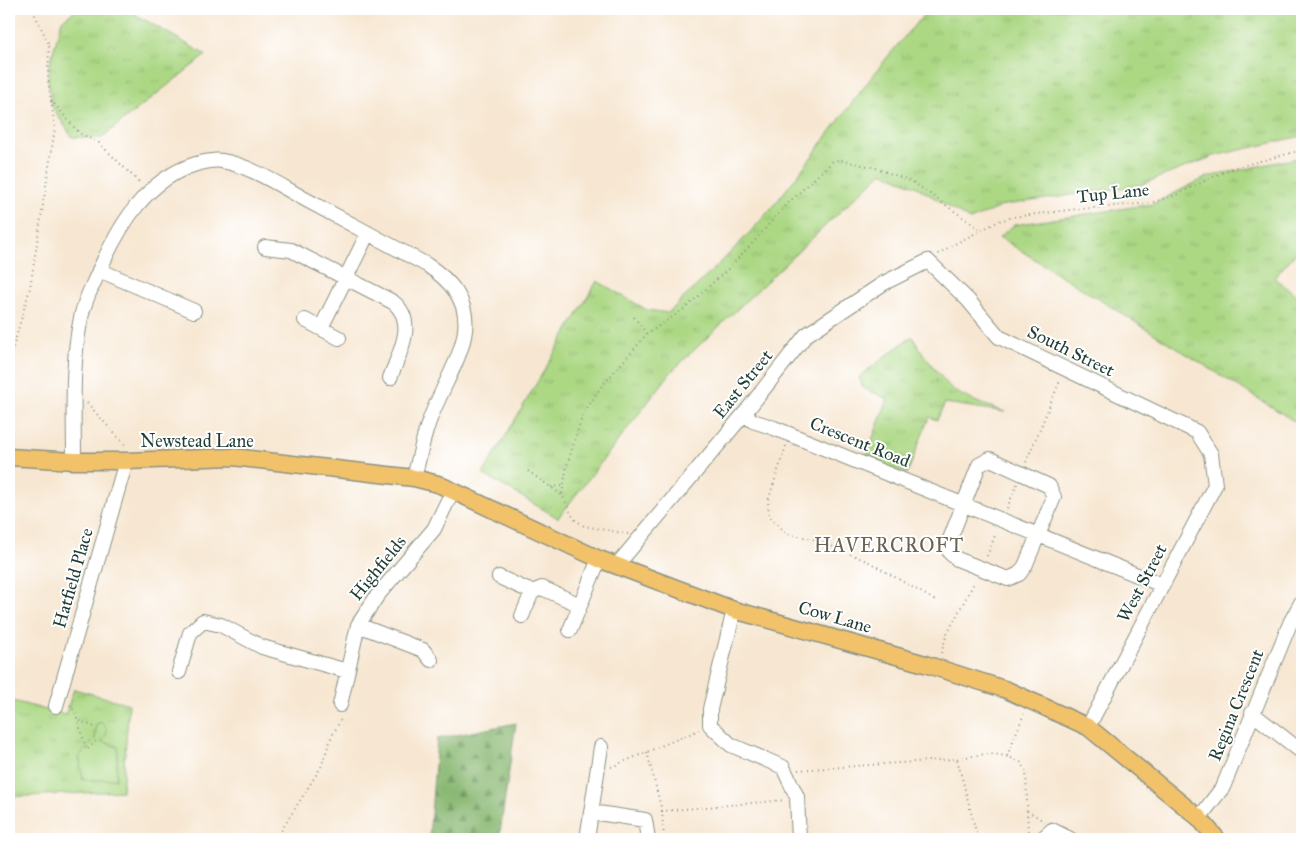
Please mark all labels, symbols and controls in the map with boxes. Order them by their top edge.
street label: Tup Lane [1076,178,1150,208]
street label: South Street [1024,320,1119,382]
street label: East Street [709,345,778,423]
street label: Crescent Road [807,412,913,472]
street label: Newstead Lane [140,430,254,452]
street label: Hatfield Place [48,525,98,631]
street label: Highfields [345,531,412,606]
district label: HAVERCROFT [814,533,964,557]
street label: West Street [1112,540,1172,626]
street label: Cow Lane [796,596,874,638]
street label: Regina Crescent [1204,645,1270,765]

